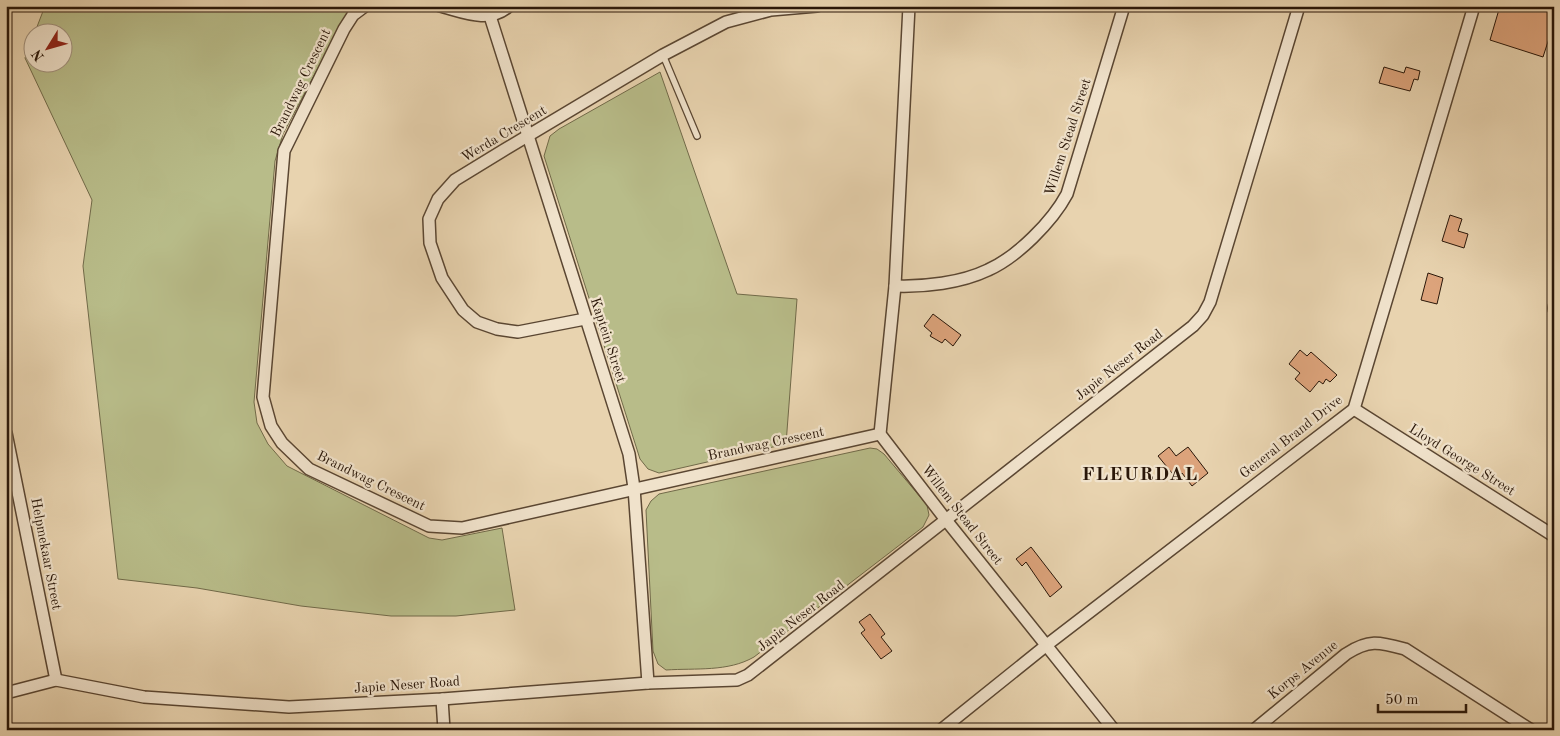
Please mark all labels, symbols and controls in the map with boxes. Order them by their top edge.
north arrow [22,22,72,72]
street label: Brandwag Crescent [269,27,333,139]
text: N [29,46,47,64]
street label: Willem Stead Street [1042,77,1094,197]
street label: Werda Crescent [459,103,549,165]
street label: Kaptein Street [588,296,628,384]
street label: Japie Neser Road [1073,327,1165,403]
street label: General Brand Drive [1237,393,1345,481]
street label: Lloyd George Street [1406,422,1518,498]
street label: Brandwag Crescent [707,425,826,463]
street label: Brandwag Crescent [315,449,427,513]
street label: Willem Stead Street [919,462,1005,568]
district label: FLEURDAL [1082,466,1198,485]
street label: Helpmekaar Street [28,497,64,611]
street label: Japie Neser Road [755,578,847,654]
street label: Korps Avenue [1266,638,1340,702]
street label: Japie Neser Road [353,674,461,696]
scale bar [1378,681,1465,713]
text: 50 m [1385,693,1419,708]

